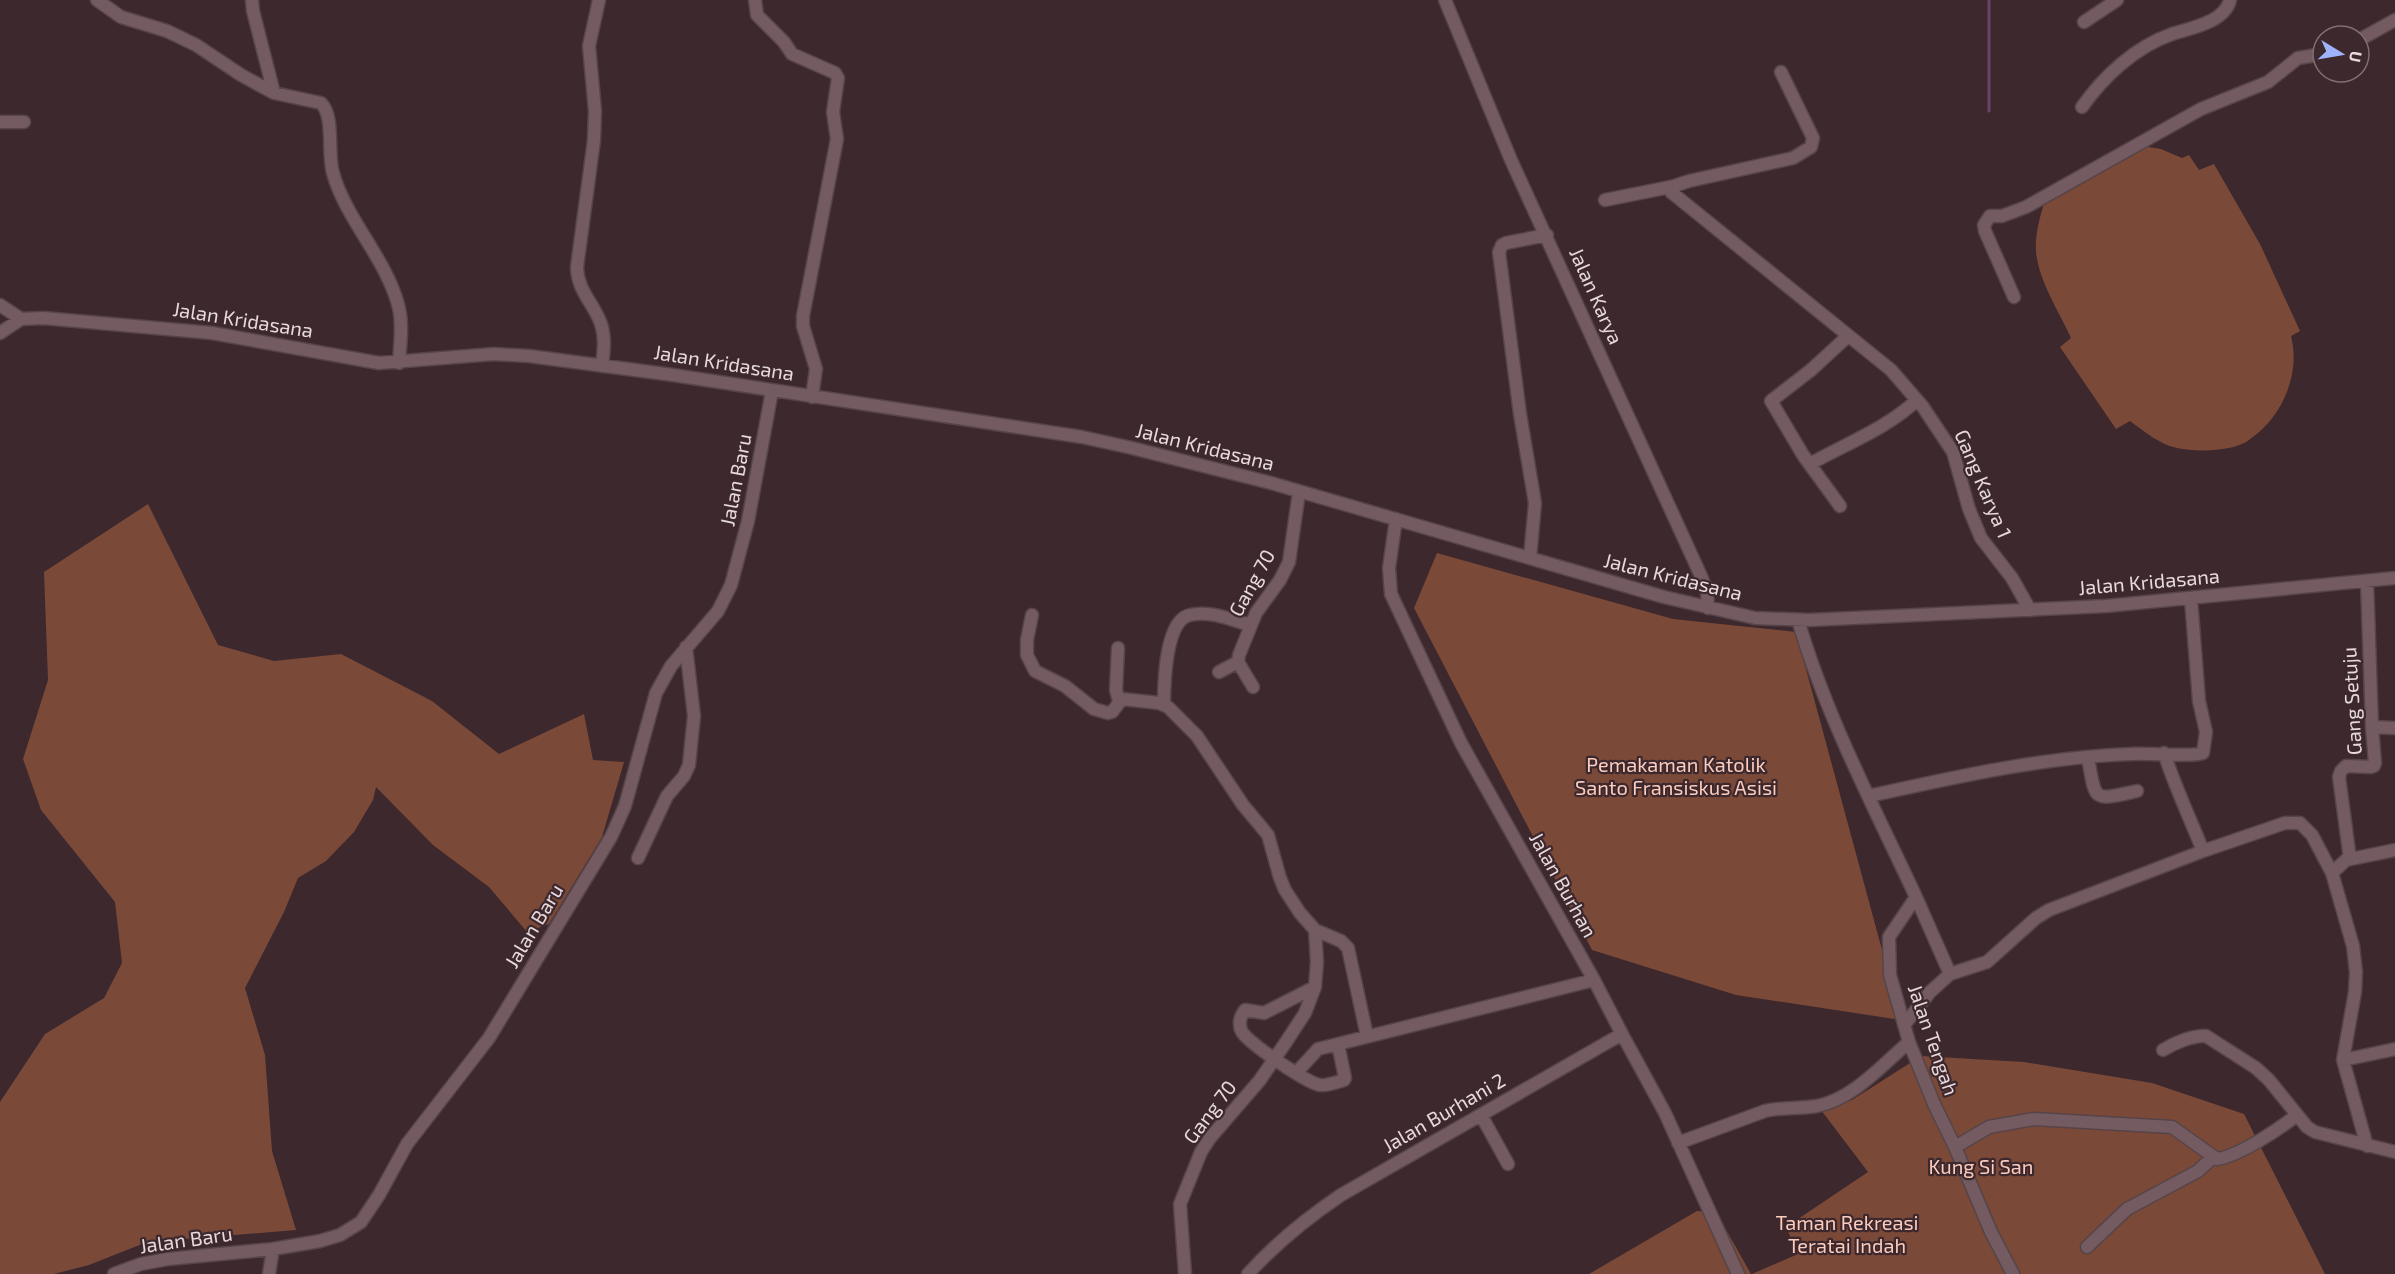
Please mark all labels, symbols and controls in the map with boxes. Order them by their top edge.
north arrow [2311,24,2371,84]
text: U [2346,50,2367,64]
street label: Jalan Karya [1565,244,1629,348]
street label: Jalan Kridasana [171,296,315,342]
street label: Jalan Kridasana [652,339,796,385]
street label: Jalan Kridasana [1134,417,1277,475]
street label: Gang Karya 1 [1950,426,2018,541]
street label: Jalan Baru [714,432,756,528]
street label: Gang 70 [1223,545,1279,620]
street label: Jalan Kridasana [1602,547,1745,605]
street label: Jalan Kridasana [2077,563,2221,599]
street label: Gang Setuju [2336,646,2366,756]
park label: Pemakaman Katolik Santo Fransiskus Asisi [1575,752,1777,799]
street label: Jalan Burhan [1525,828,1603,941]
street label: Jalan Baru [499,879,568,972]
street label: Jalan Tengah [1904,981,1964,1098]
street label: Jalan Burhani 2 [1378,1067,1509,1157]
street label: Gang 70 [1178,1075,1241,1148]
park label: Kung Si San [1929,1154,2033,1178]
park label: Taman Rekreasi Teratai Indah [1775,1210,1919,1257]
street label: Jalan Baru [138,1221,234,1257]

